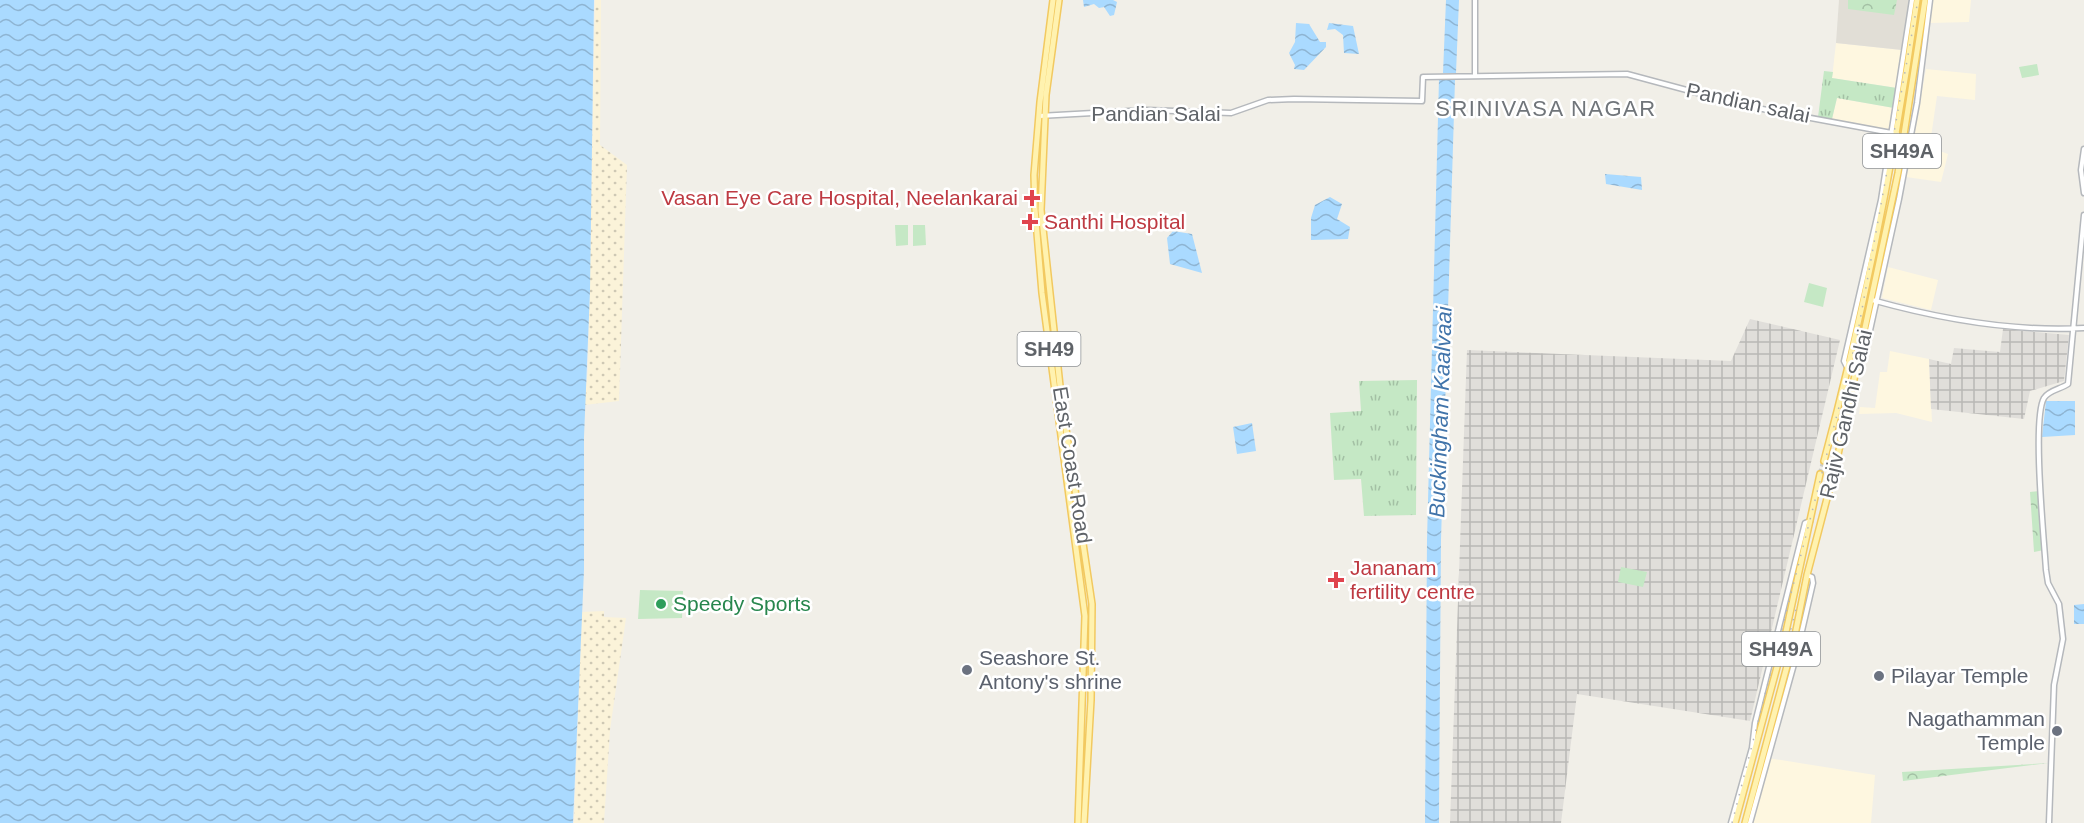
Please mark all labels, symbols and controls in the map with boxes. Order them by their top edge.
street label: Pandian salai [1684,78,1812,127]
district label: SRINIVASA NAGAR [1435,96,1657,121]
street label: Pandian Salai [1091,102,1221,125]
road number: SH49A [1863,134,1941,168]
place label: Vasan Eye Care Hospital, Neelankarai [661,186,1018,209]
marker: Vasan Eye Care Hospital, Neelankarai [1023,189,1041,207]
place label: Santhi Hospital [1044,210,1185,233]
marker: Santhi Hospital [1021,213,1039,231]
water label: Buckingham Kaalvaai [1424,305,1457,518]
street label: Rajiv Gandhi Salai [1815,327,1876,501]
road number: SH49 [1018,332,1080,366]
street label: East Coast Road [1049,385,1096,545]
place label: Jananam fertility centre [1350,556,1475,603]
marker: Jananam fertility centre [1327,571,1345,589]
place label: Speedy Sports [673,592,811,615]
marker: Speedy Sports [654,597,668,611]
road number: SH49A [1742,632,1820,666]
place label: Seashore St. Antony's shrine [979,646,1122,693]
marker: Seashore St. Antony's shrine [960,663,974,677]
place label: Pilayar Temple [1891,664,2028,687]
marker: Pilayar Temple [1872,669,1886,683]
place label: Nagathamman Temple [1907,707,2045,754]
marker: Nagathamman Temple [2050,724,2064,738]

